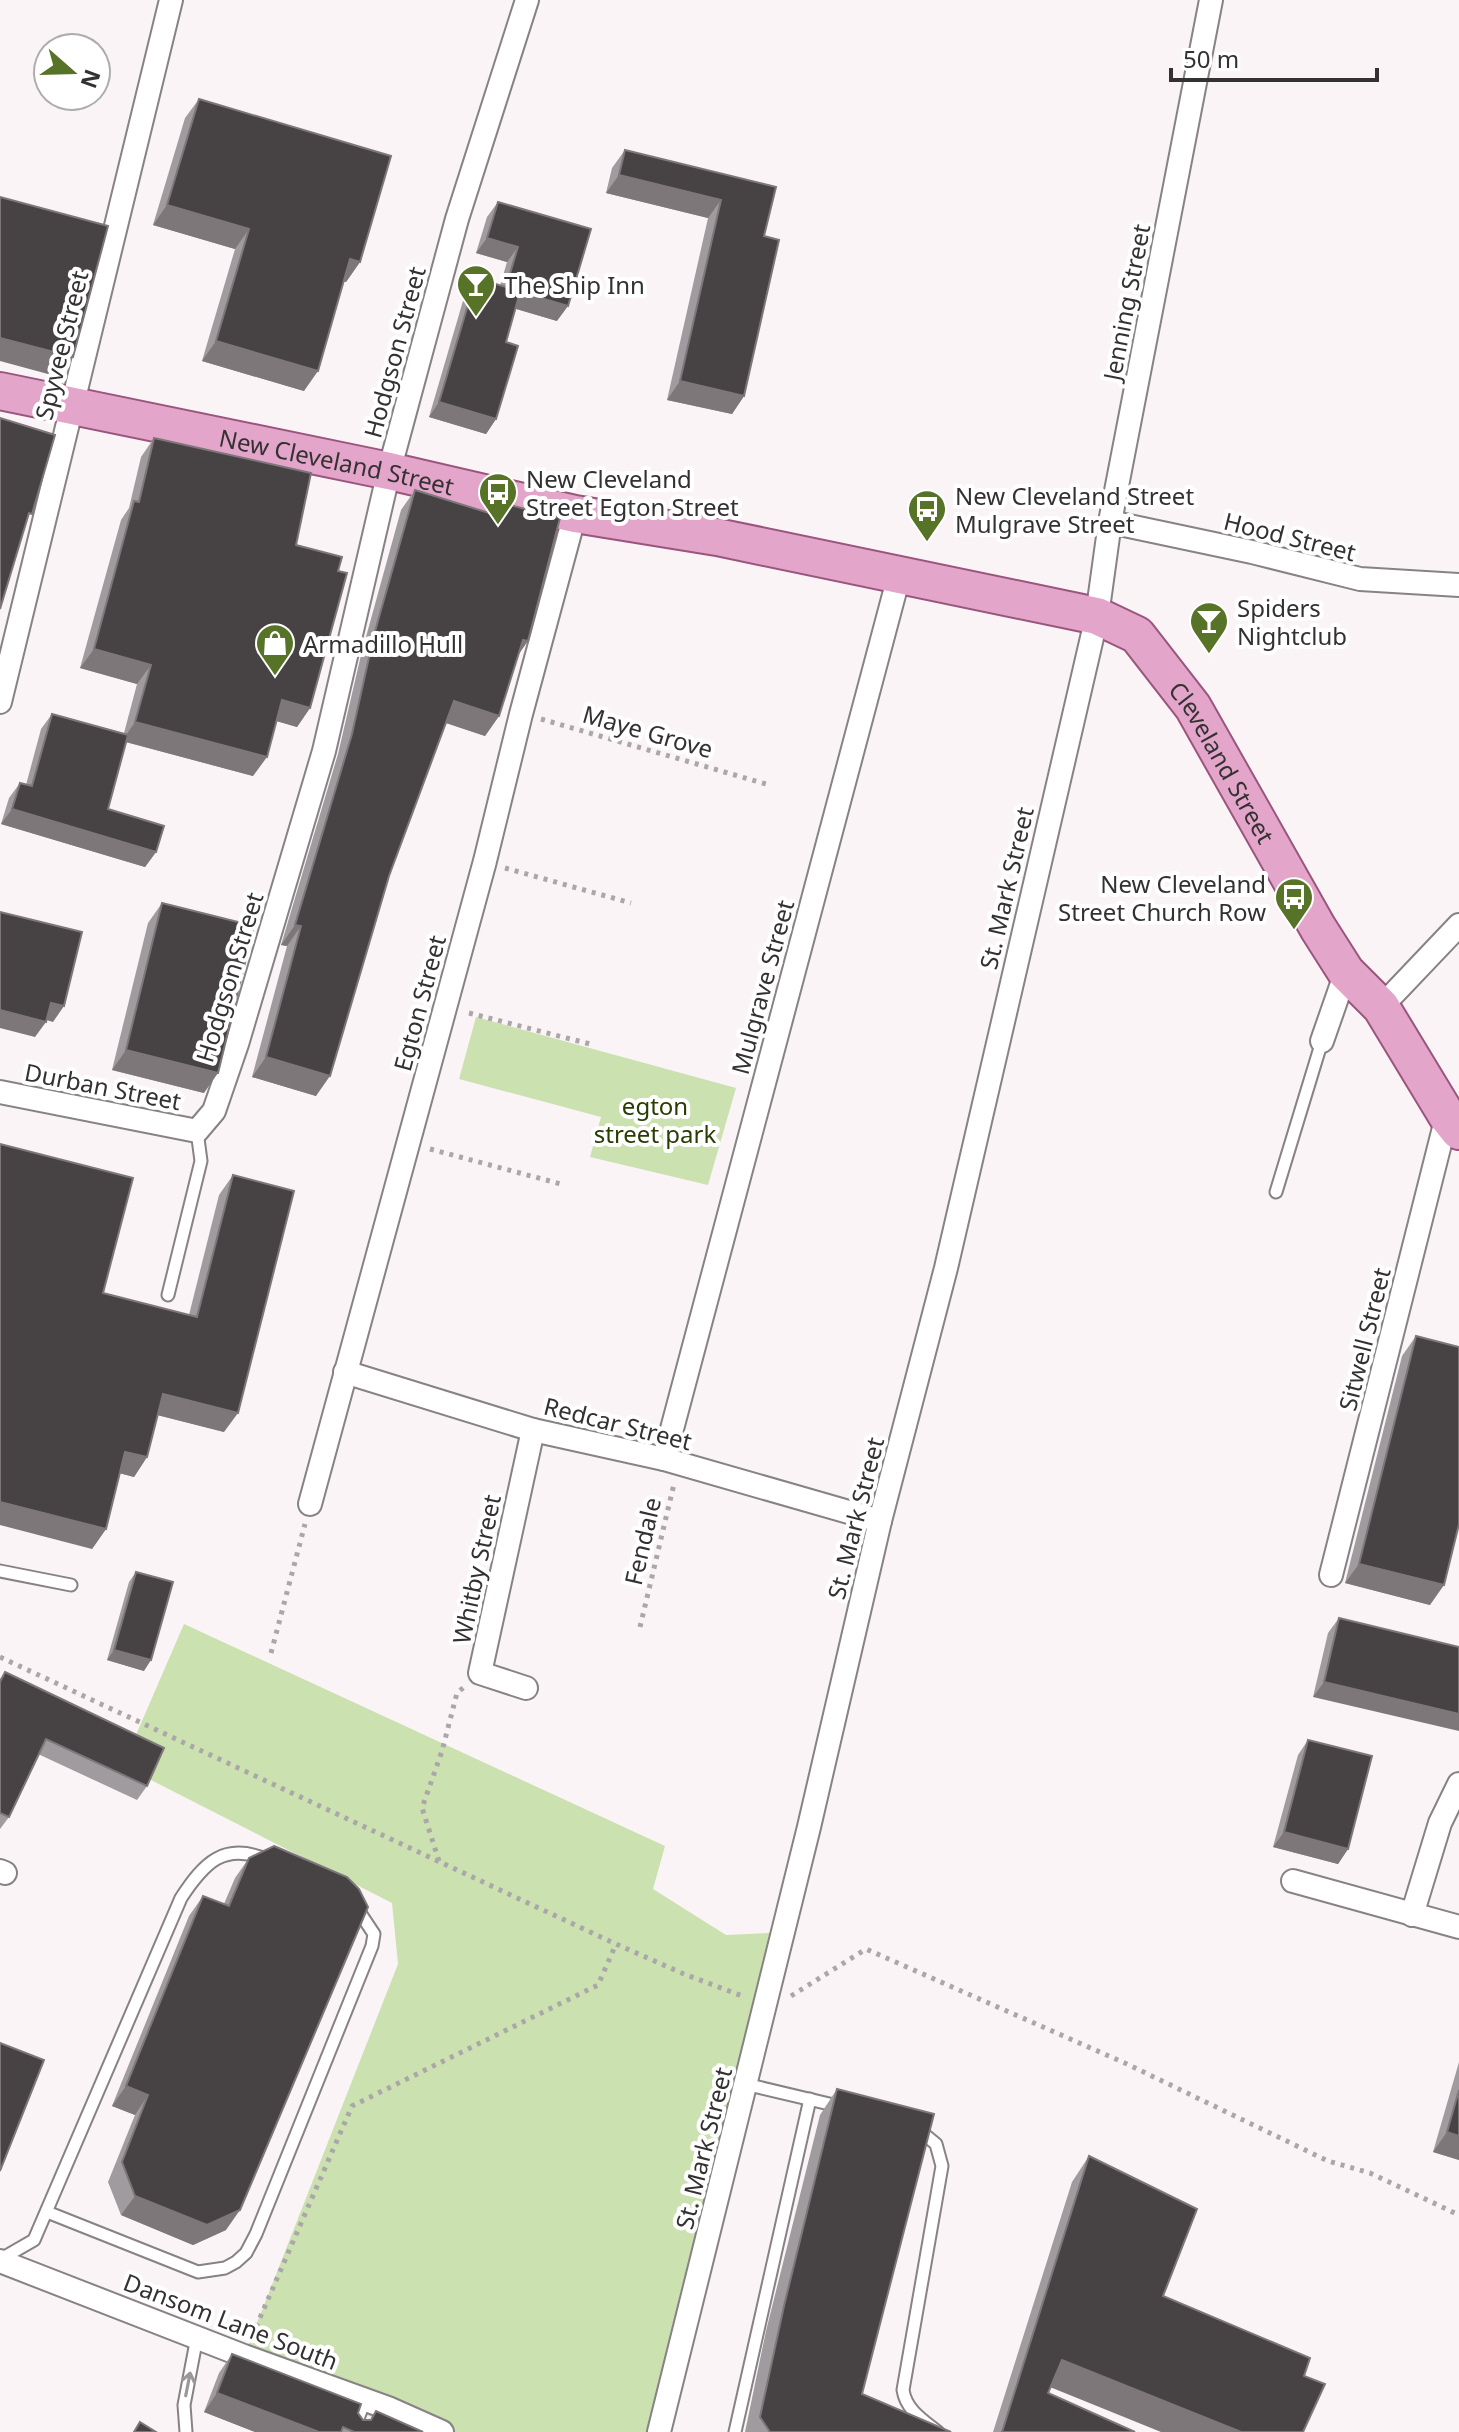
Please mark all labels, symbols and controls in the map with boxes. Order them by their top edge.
north arrow [32,32,112,112]
scale bar [1171,32,1377,82]
text: 50 m [1183,42,1239,75]
text: N [75,66,109,93]
street label: Jenning Street [1094,221,1157,385]
street label: Hodgson Street [355,262,433,441]
bar icon: The Ship Inn [455,263,497,318]
street label: Spyvee Street [27,267,96,423]
place label: The Ship Inn [504,268,645,301]
street label: New Cleveland Street [216,420,458,502]
place label: New Cleveland Street Egton Street [526,462,739,523]
bus stop icon: New Cleveland Street Egton Street [477,471,519,526]
place label: New Cleveland Street Mulgrave Street [955,479,1194,540]
bus stop icon: New Cleveland Street Mulgrave Street [906,488,948,543]
street label: Hood Street [1221,504,1360,568]
place label: Spiders Nightclub [1237,591,1347,652]
bar icon: Spiders Nightclub [1188,600,1230,655]
shop icon: Armadillo Hull [254,622,296,677]
place label: Armadillo Hull [303,627,463,660]
street label: Cleveland Street [1162,674,1283,849]
street label: Maye Grove [579,697,717,765]
street label: St. Mark Street [971,803,1041,972]
place label: New Cleveland Street Church Row [1058,867,1266,928]
bus stop icon: New Cleveland Street Church Row [1273,876,1315,931]
street label: Hodgson Street [188,888,271,1066]
street label: Mulgrave Street [723,896,801,1078]
street label: Egton Street [385,931,453,1075]
street label: Durban Street [22,1055,184,1117]
park label: egton street park [594,1089,716,1150]
street label: Sitwell Street [1330,1264,1398,1414]
street label: Redcar Street [541,1389,696,1457]
street label: St. Mark Street [819,1433,891,1602]
street label: Whitby Street [444,1491,508,1647]
street label: Fendale [616,1494,668,1588]
street label: St. Mark Street [667,2063,739,2232]
street label: Dansom Lane South [119,2265,343,2377]
one-way arrow [181,2372,196,2398]

